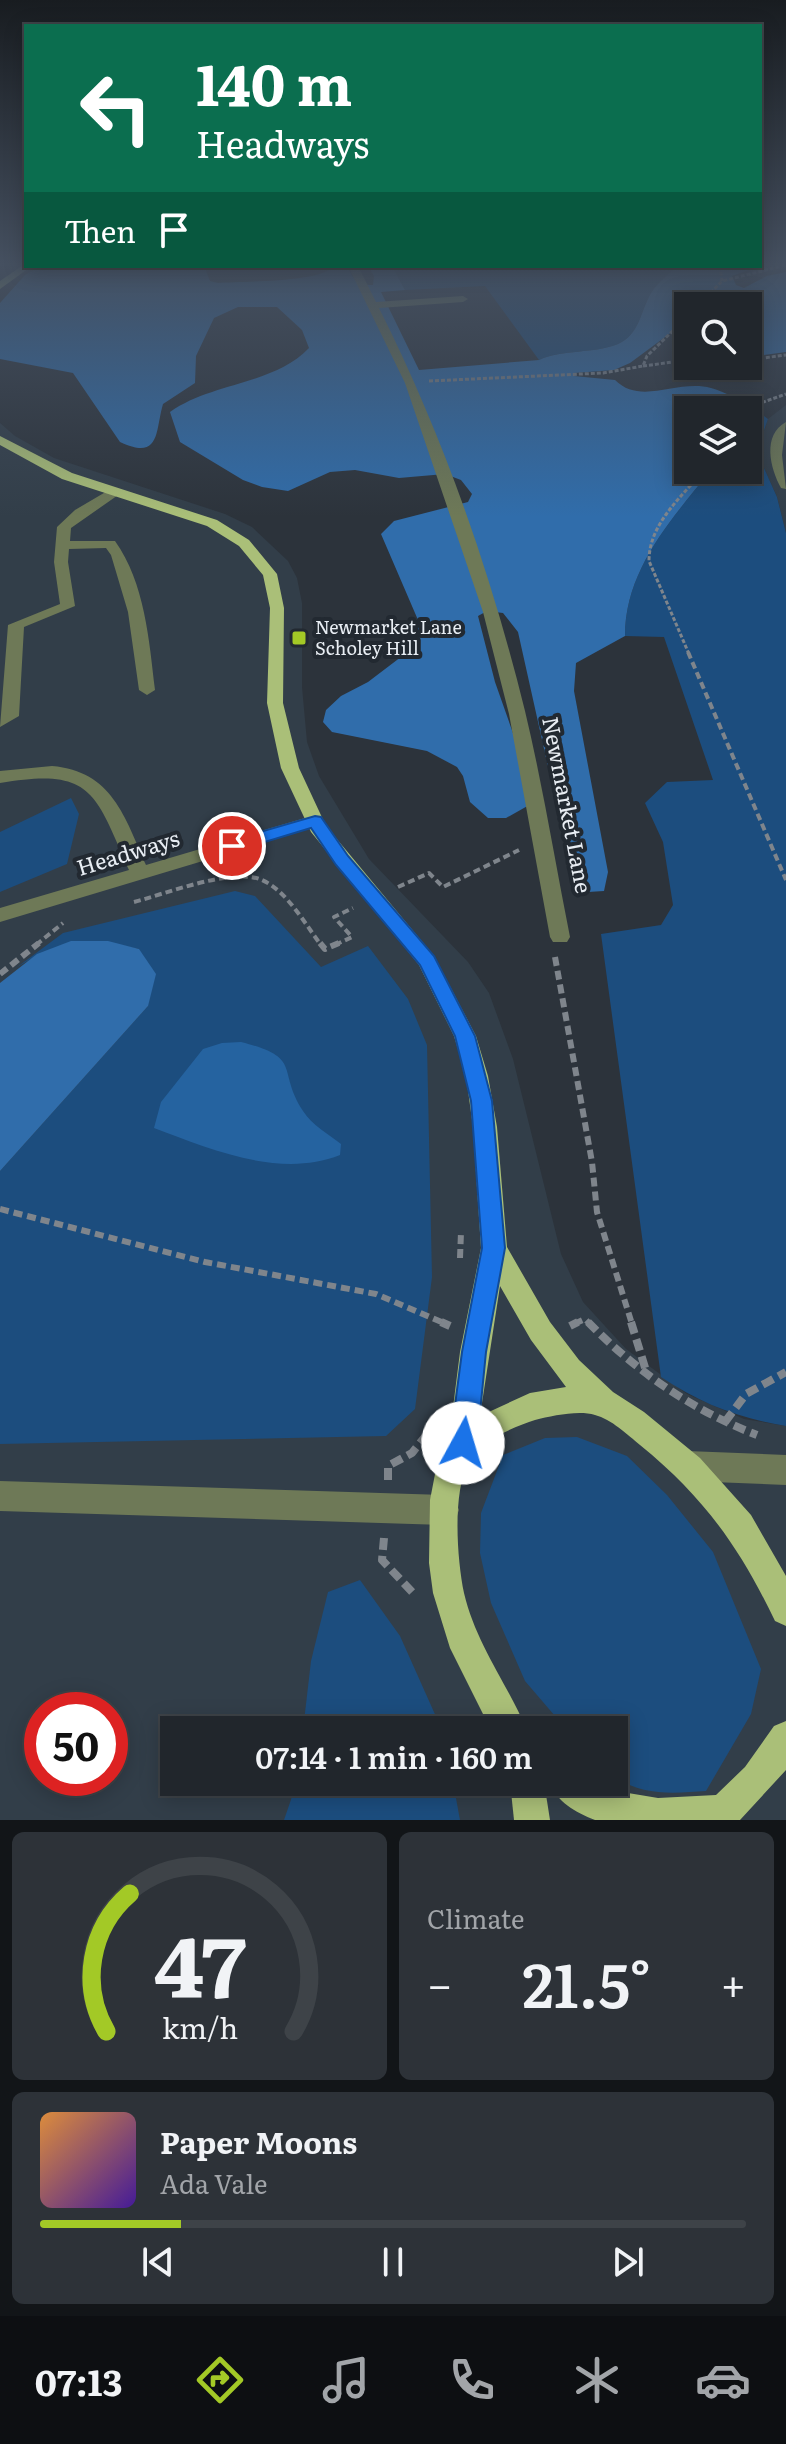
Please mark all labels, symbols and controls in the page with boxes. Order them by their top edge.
text: 140 m [196,40,352,123]
icon: left [64,56,168,160]
text: Headways [196,116,369,169]
text: Then [64,208,136,252]
icon: arrive [152,208,196,252]
map controls [674,292,762,484]
button: search [674,292,762,380]
button: layers [674,396,762,484]
place label: Newmarket Lane Scholey Hill [315,613,462,661]
marker: Newmarket Lane Scholey Hill [290,629,308,647]
street label: Newmarket Lane [535,714,602,896]
pin [198,812,266,880]
street label: Headways [72,820,183,883]
icon: arrive [210,824,254,868]
position arrow [421,1401,505,1485]
speed limit sign: 50 [24,1692,128,1796]
text: 07:14 · 1 min · 160 m [255,1734,533,1778]
text: Climate [427,1898,525,1937]
text: 47 [153,1900,246,2024]
text: 21.5° [522,1937,651,2026]
text: − [427,1949,453,2015]
text: + [720,1949,746,2015]
text: km/h [161,2005,238,2048]
text: Paper Moons [160,2119,357,2163]
text: Ada Vale [160,2163,267,2202]
icon: previous [136,2240,180,2284]
icon: pause [371,2240,415,2284]
icon: next [606,2240,650,2284]
icon: directions [192,2352,248,2408]
icon: music [318,2352,374,2408]
icon: phone [444,2352,500,2408]
icon: climate [569,2352,625,2408]
icon: car [695,2352,751,2408]
text: 07:13 [35,2354,123,2407]

